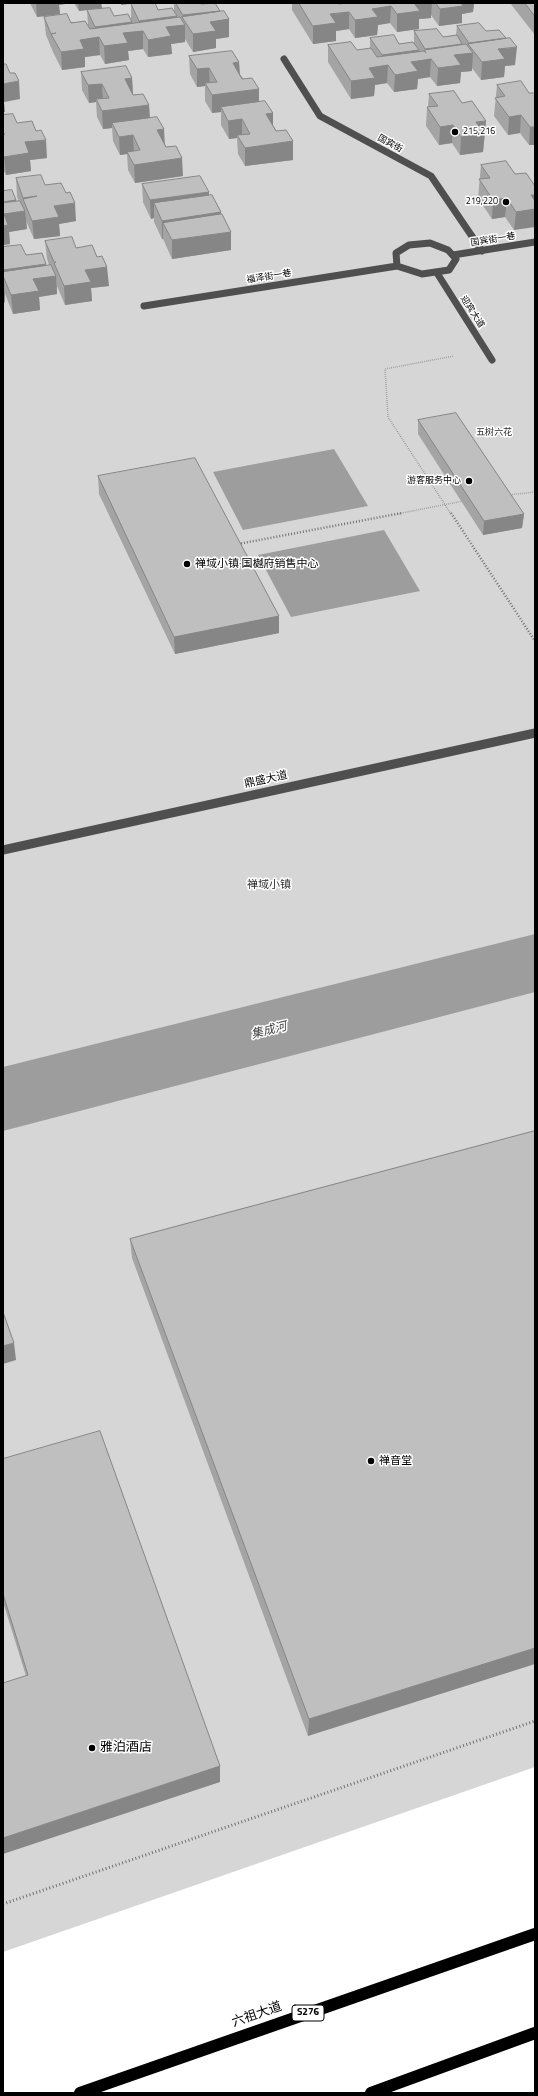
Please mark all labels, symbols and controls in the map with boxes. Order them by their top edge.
marker: 215,216 [450,127,460,137]
place label: 215,216 [463,127,495,137]
street label: 国宾街 [376,133,404,155]
place label: 219,220 [466,197,498,207]
marker: 219,220 [501,197,511,207]
street label: 国宾街一巷 [470,231,516,249]
street label: 福泽街一巷 [246,268,292,286]
street label: 迎宾大道 [458,294,486,330]
park label: 五树六花 [476,428,512,438]
place label: 游客服务中心 [407,476,461,486]
marker: 游客服务中心 [464,476,474,486]
place label: 禅域小镇·国樾府销售中心 [195,557,318,571]
marker: 禅域小镇·国樾府销售中心 [182,559,192,569]
street label: 鼎盛大道 [243,769,289,791]
park label: 禅域小镇 [247,878,291,892]
water label: 集成河 [250,1020,288,1042]
place label: 禅音堂 [379,1454,412,1468]
marker: 禅音堂 [366,1456,376,1466]
place label: 雅泊酒店 [100,1740,152,1756]
marker: 雅泊酒店 [87,1743,97,1753]
street label: 六祖大道 [230,1999,284,2031]
road number: S276 [292,2005,324,2021]

